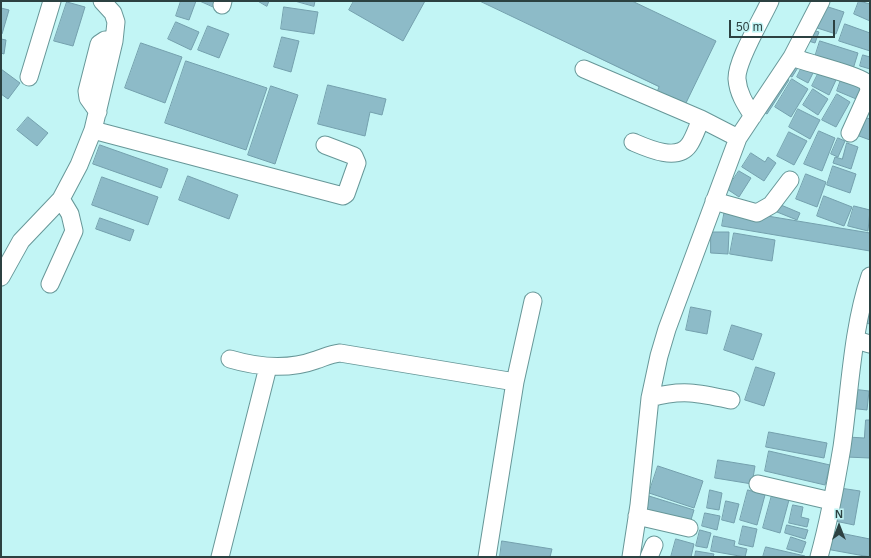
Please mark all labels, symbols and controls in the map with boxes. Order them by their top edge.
scale bar [731,12,837,38]
text: 50 m [736,20,763,34]
north arrow [819,506,859,546]
text: N [835,508,843,520]

